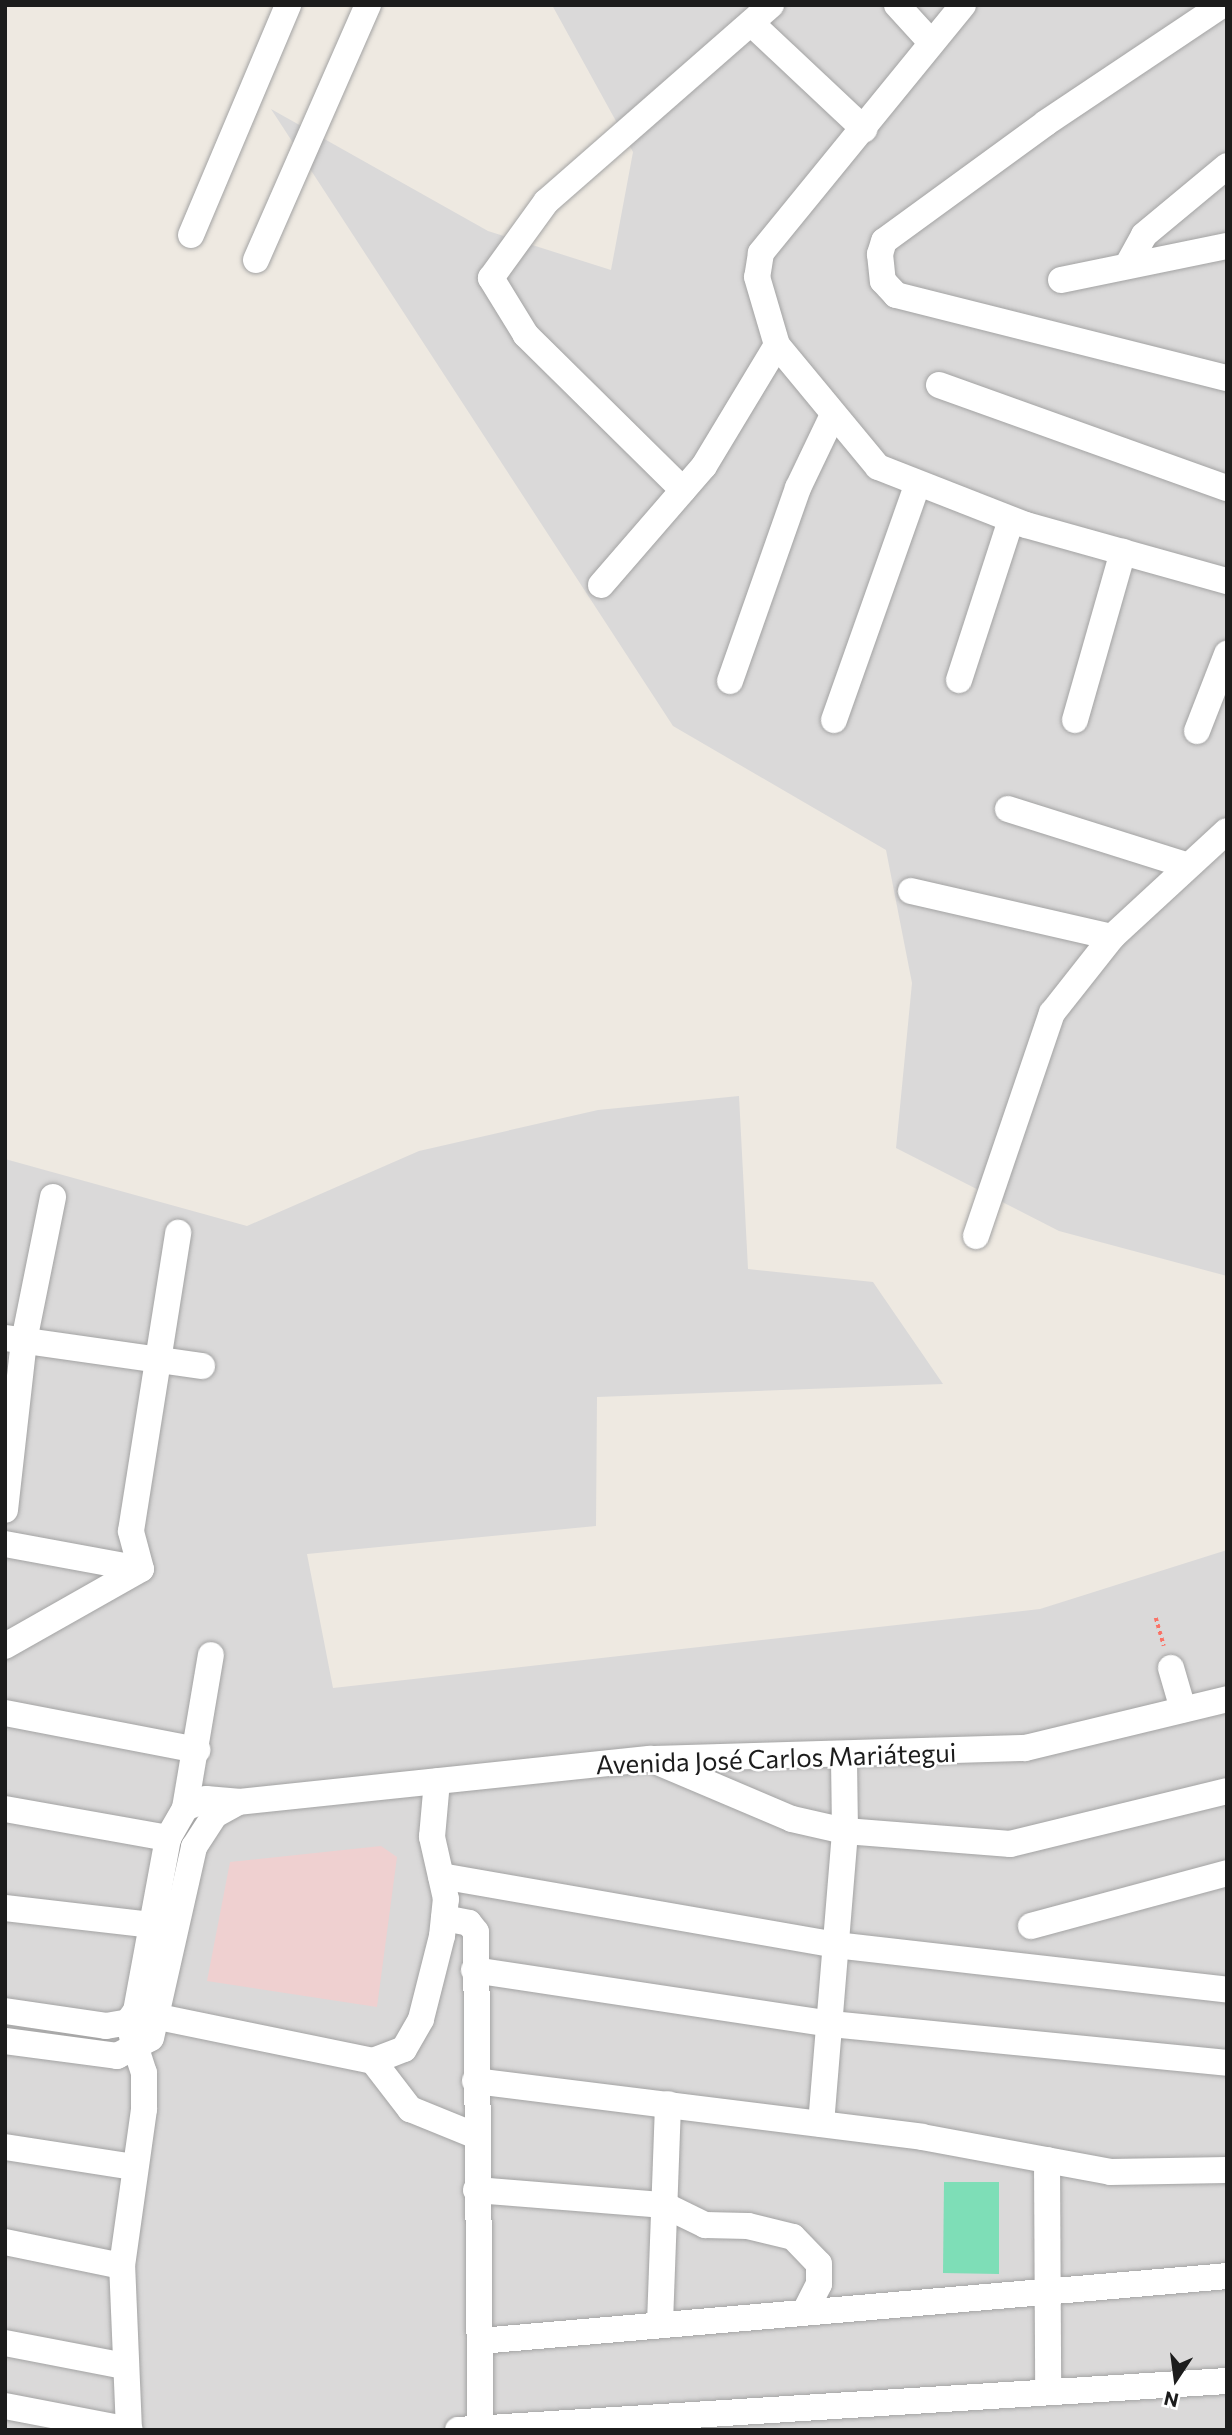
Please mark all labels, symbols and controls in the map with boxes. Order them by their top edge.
street label: Avenida José Carlos Mariátegui [595,1736,957,1780]
north arrow [1141,2344,1211,2414]
text: N [1162,2387,1181,2413]

